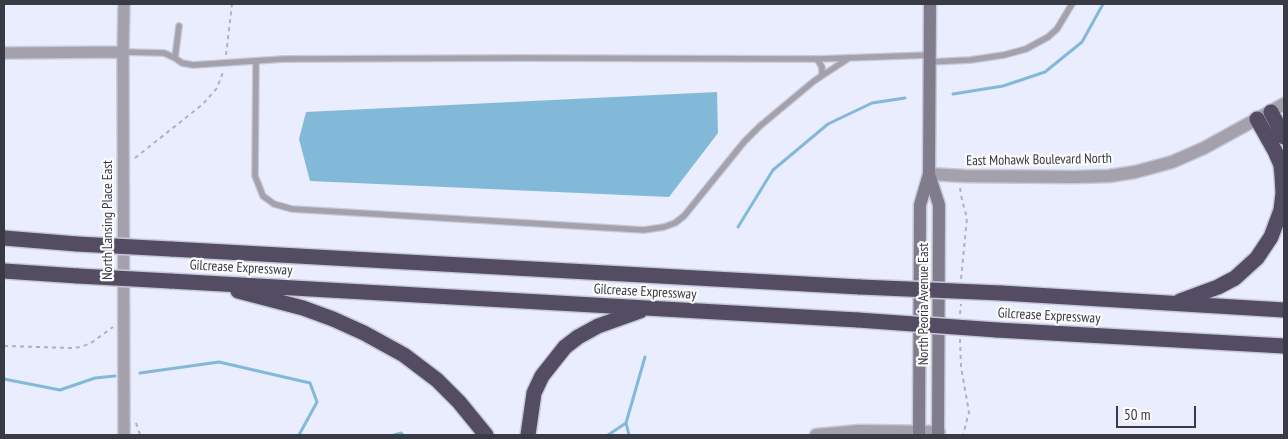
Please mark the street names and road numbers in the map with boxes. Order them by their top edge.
street label: East Mohawk Boulevard North [966,150,1112,170]
street label: North Lansing Place East [100,160,116,280]
street label: North Peoria Avenue East [916,243,932,365]
street label: Gilcrease Expressway [189,257,293,279]
street label: Gilcrease Expressway [593,281,697,303]
street label: Gilcrease Expressway [997,305,1101,327]

